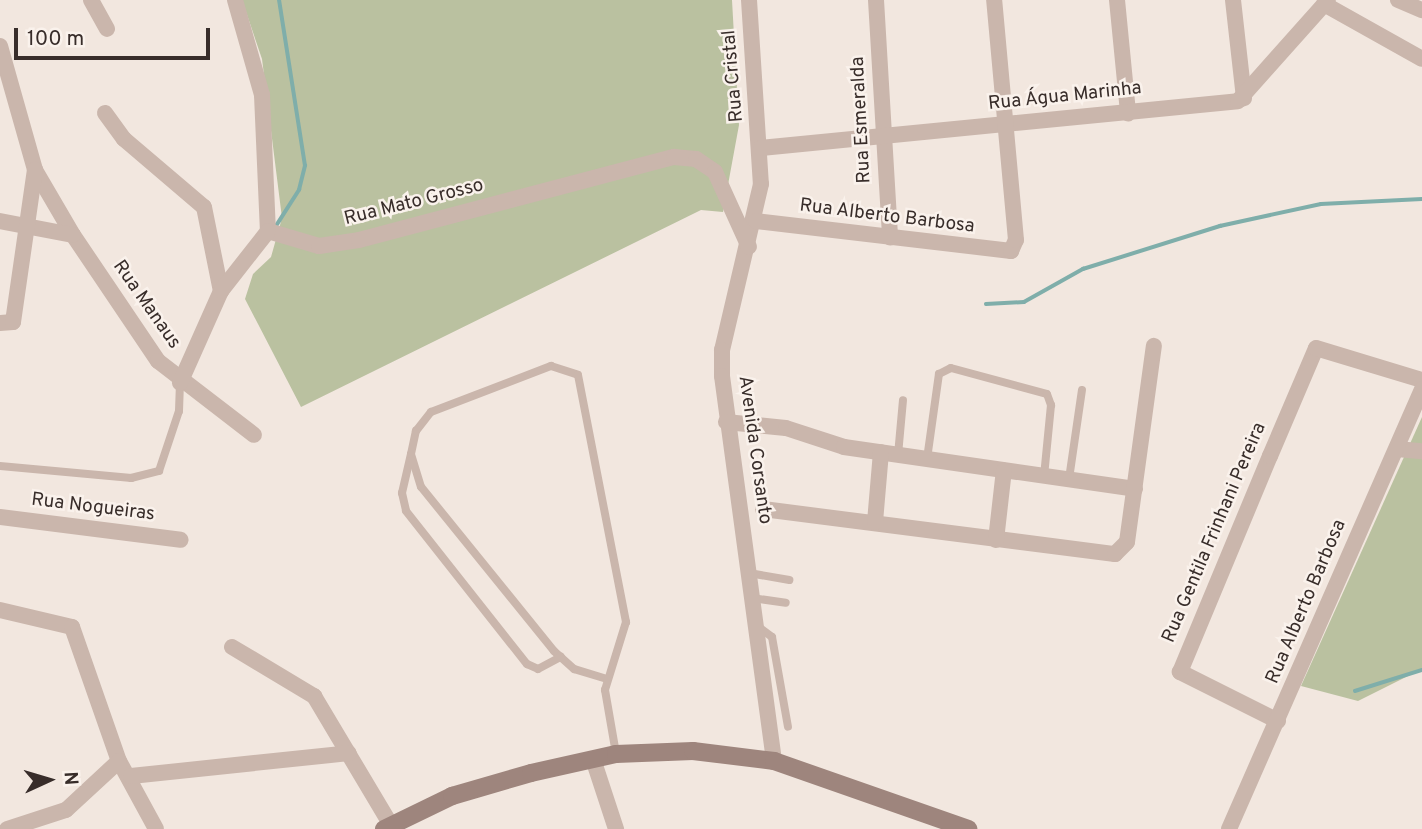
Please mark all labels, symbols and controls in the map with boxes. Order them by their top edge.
scale bar [18,14,214,58]
text: 100 m [27,26,84,53]
street label: Rua Cristal [719,29,749,123]
street label: Rua Esmeralda [847,56,877,184]
street label: Rua Água Marinha [987,78,1143,116]
street label: Rua Mato Grosso [342,175,486,231]
street label: Rua Alberto Barbosa [798,195,976,239]
street label: Rua Manaus [107,256,185,354]
street label: Avenida Corsanto [732,374,776,526]
street label: Rua Gentila Frinhani Pereira [1158,419,1272,647]
street label: Rua Nogueiras [30,489,156,527]
street label: Rua Alberto Barbosa [1262,516,1352,688]
north arrow [14,745,84,815]
text: N [58,771,82,786]

